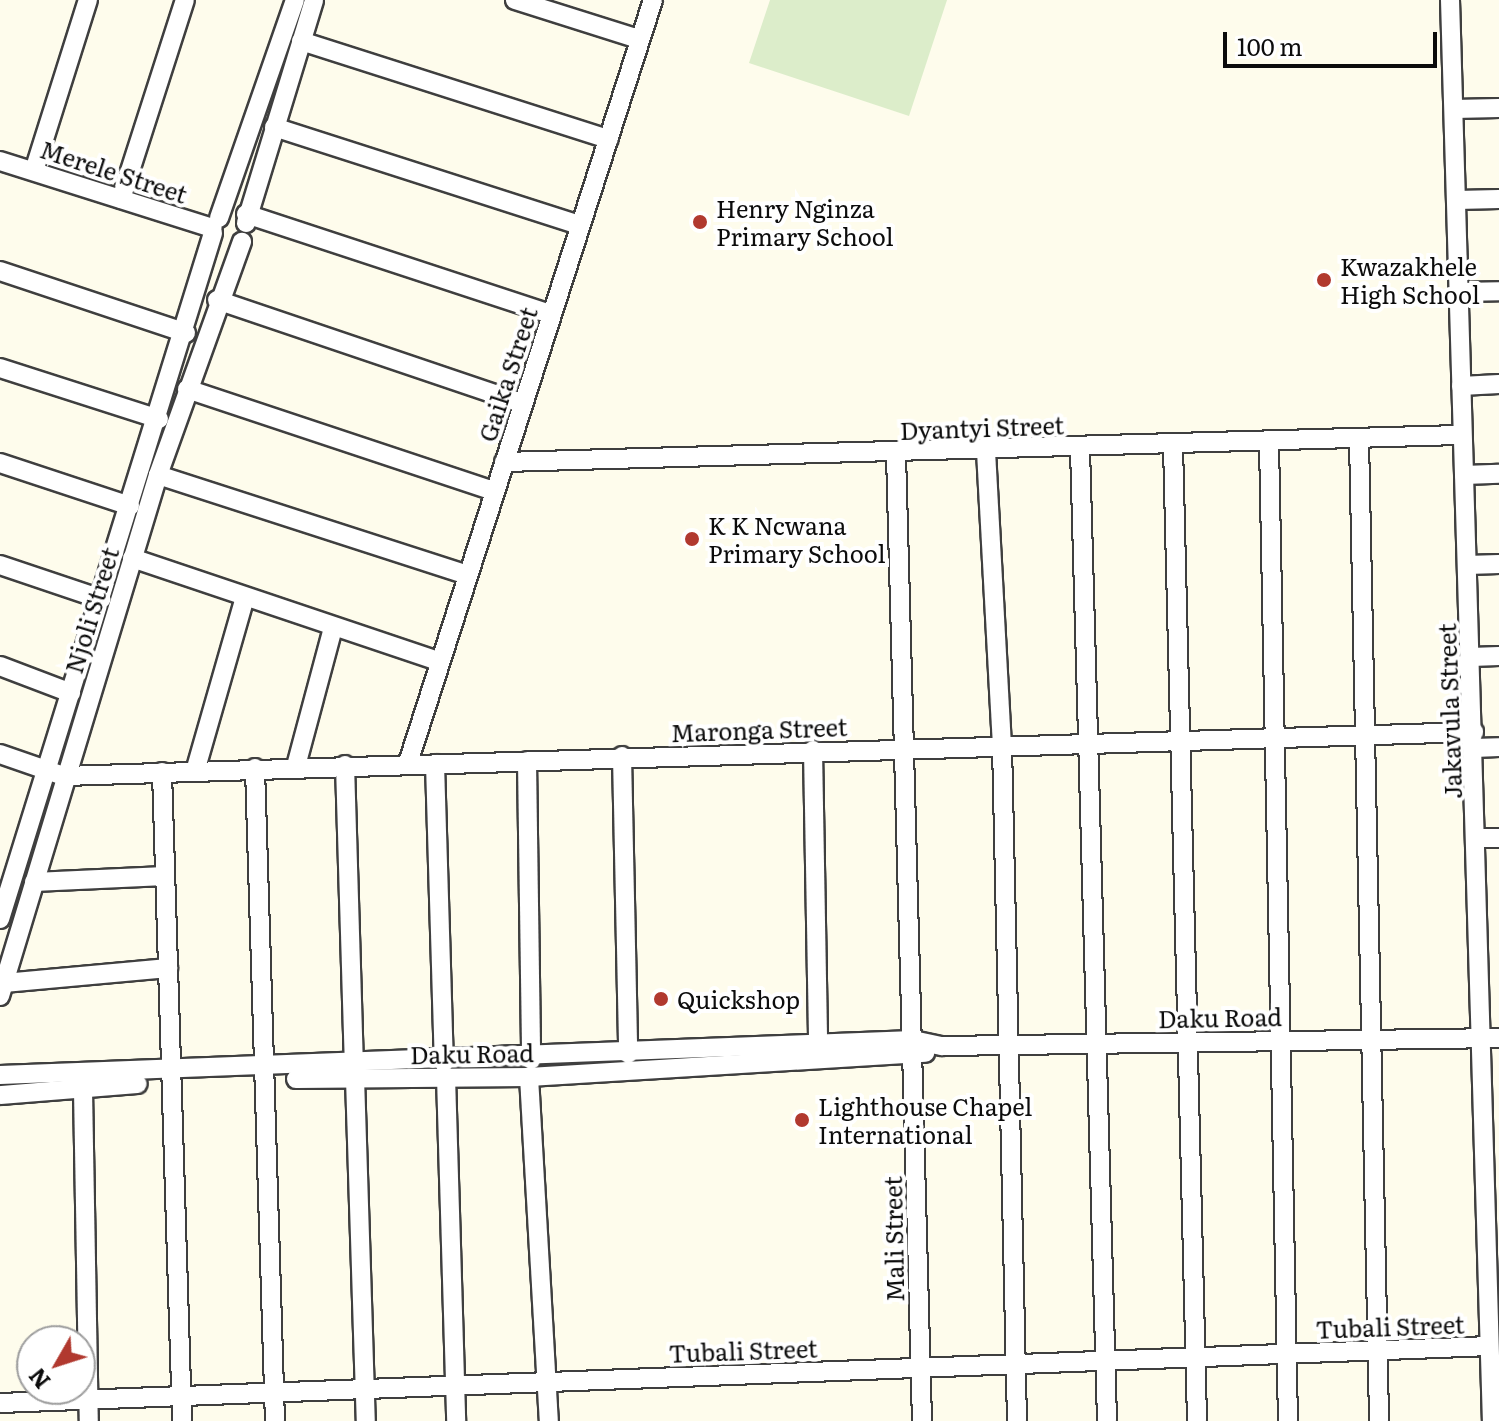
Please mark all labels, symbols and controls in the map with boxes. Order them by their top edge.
scale bar [1227,16,1441,66]
text: 100 m [1237,28,1303,63]
street label: Merele Street [37,134,191,208]
place label: Henry Nginza Primary School [716,194,893,250]
marker: Henry Nginza Primary School [691,213,709,231]
place label: Kwazakhele High School [1340,252,1480,308]
marker: Kwazakhele High School [1315,271,1333,289]
street label: Gaika Street [472,303,542,445]
street label: Dyantyi Street [899,410,1065,444]
place label: K K Ncwana Primary School [708,511,885,567]
marker: K K Ncwana Primary School [683,530,701,548]
street label: Njoli Street [58,543,124,677]
street label: Jakavula Street [1432,623,1466,799]
street label: Maronga Street [670,712,848,746]
place label: Quickshop [677,985,800,1013]
marker: Quickshop [652,990,670,1008]
street label: Daku Road [1158,1002,1282,1032]
street label: Daku Road [410,1038,534,1068]
place label: Lighthouse Chapel International [818,1092,1032,1148]
marker: Lighthouse Chapel International [793,1111,811,1129]
street label: Mali Street [878,1176,908,1302]
street label: Tubali Street [1315,1309,1465,1343]
north arrow [16,1325,96,1405]
street label: Tubali Street [668,1333,818,1367]
text: N [20,1362,57,1397]

